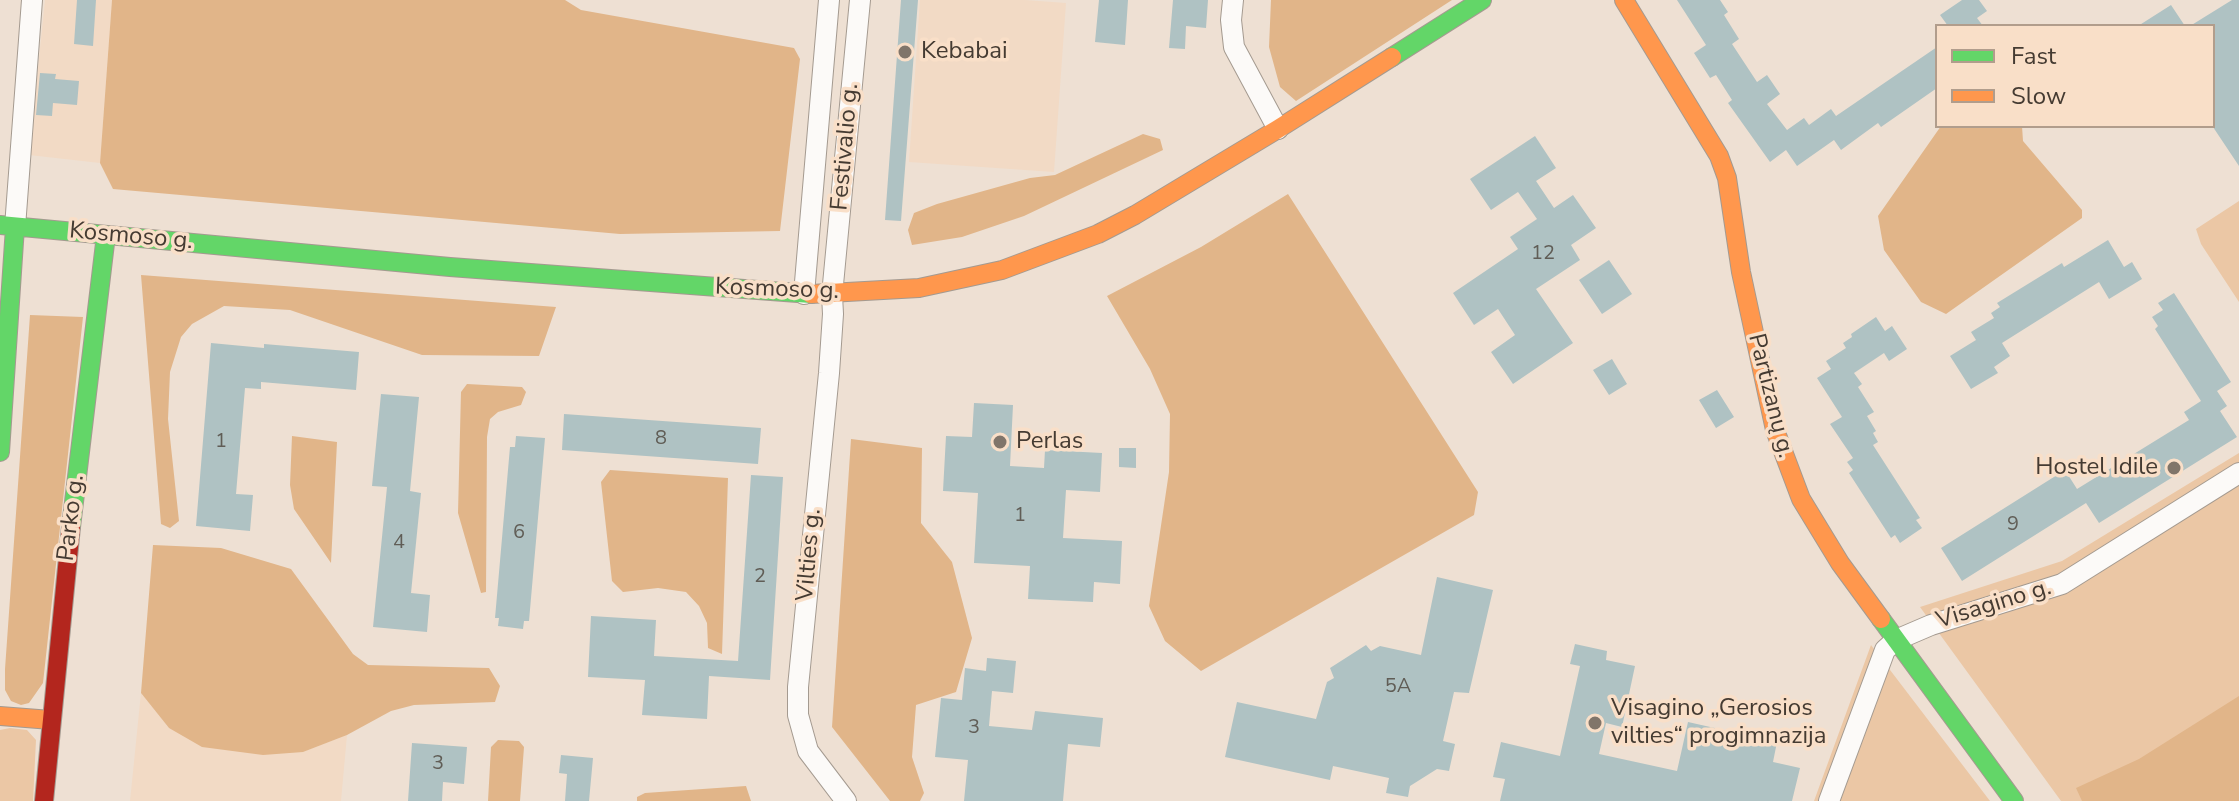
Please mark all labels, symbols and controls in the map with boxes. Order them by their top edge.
legend [1935,24,2215,128]
place label: Kebabai [921,38,1007,66]
text: Fast [2011,40,2056,72]
marker: Kebabai [896,43,914,61]
text: Slow [2011,80,2066,112]
street label: Festivalio g. [826,82,866,212]
street label: Kosmoso g. [68,217,194,257]
house number: 12 [1531,242,1555,266]
street label: Kosmoso g. [714,273,840,307]
street label: Partizanų g. [1741,331,1799,461]
house number: 8 [655,427,667,451]
place label: Perlas [1016,428,1083,456]
house number: 1 [215,430,227,454]
marker: Perlas [991,433,1009,451]
place label: Hostel Idile [2035,454,2158,482]
marker: Hostel Idile [2165,459,2183,477]
street label: Parko g. [52,473,92,563]
house number: 1 [1014,504,1026,528]
street label: Vilties g. [792,507,828,603]
house number: 9 [2007,513,2019,537]
house number: 6 [513,521,525,545]
house number: 4 [393,531,405,555]
house number: 2 [754,565,766,589]
street label: Visagino g. [1933,574,2055,636]
house number: 5A [1385,675,1411,699]
place label: Visagino „Gerosios vilties“ progimnazija [1611,695,1826,751]
marker: Visagino „Gerosios vilties“ progimnazija [1586,714,1604,732]
house number: 3 [968,716,980,740]
house number: 3 [432,752,444,776]

